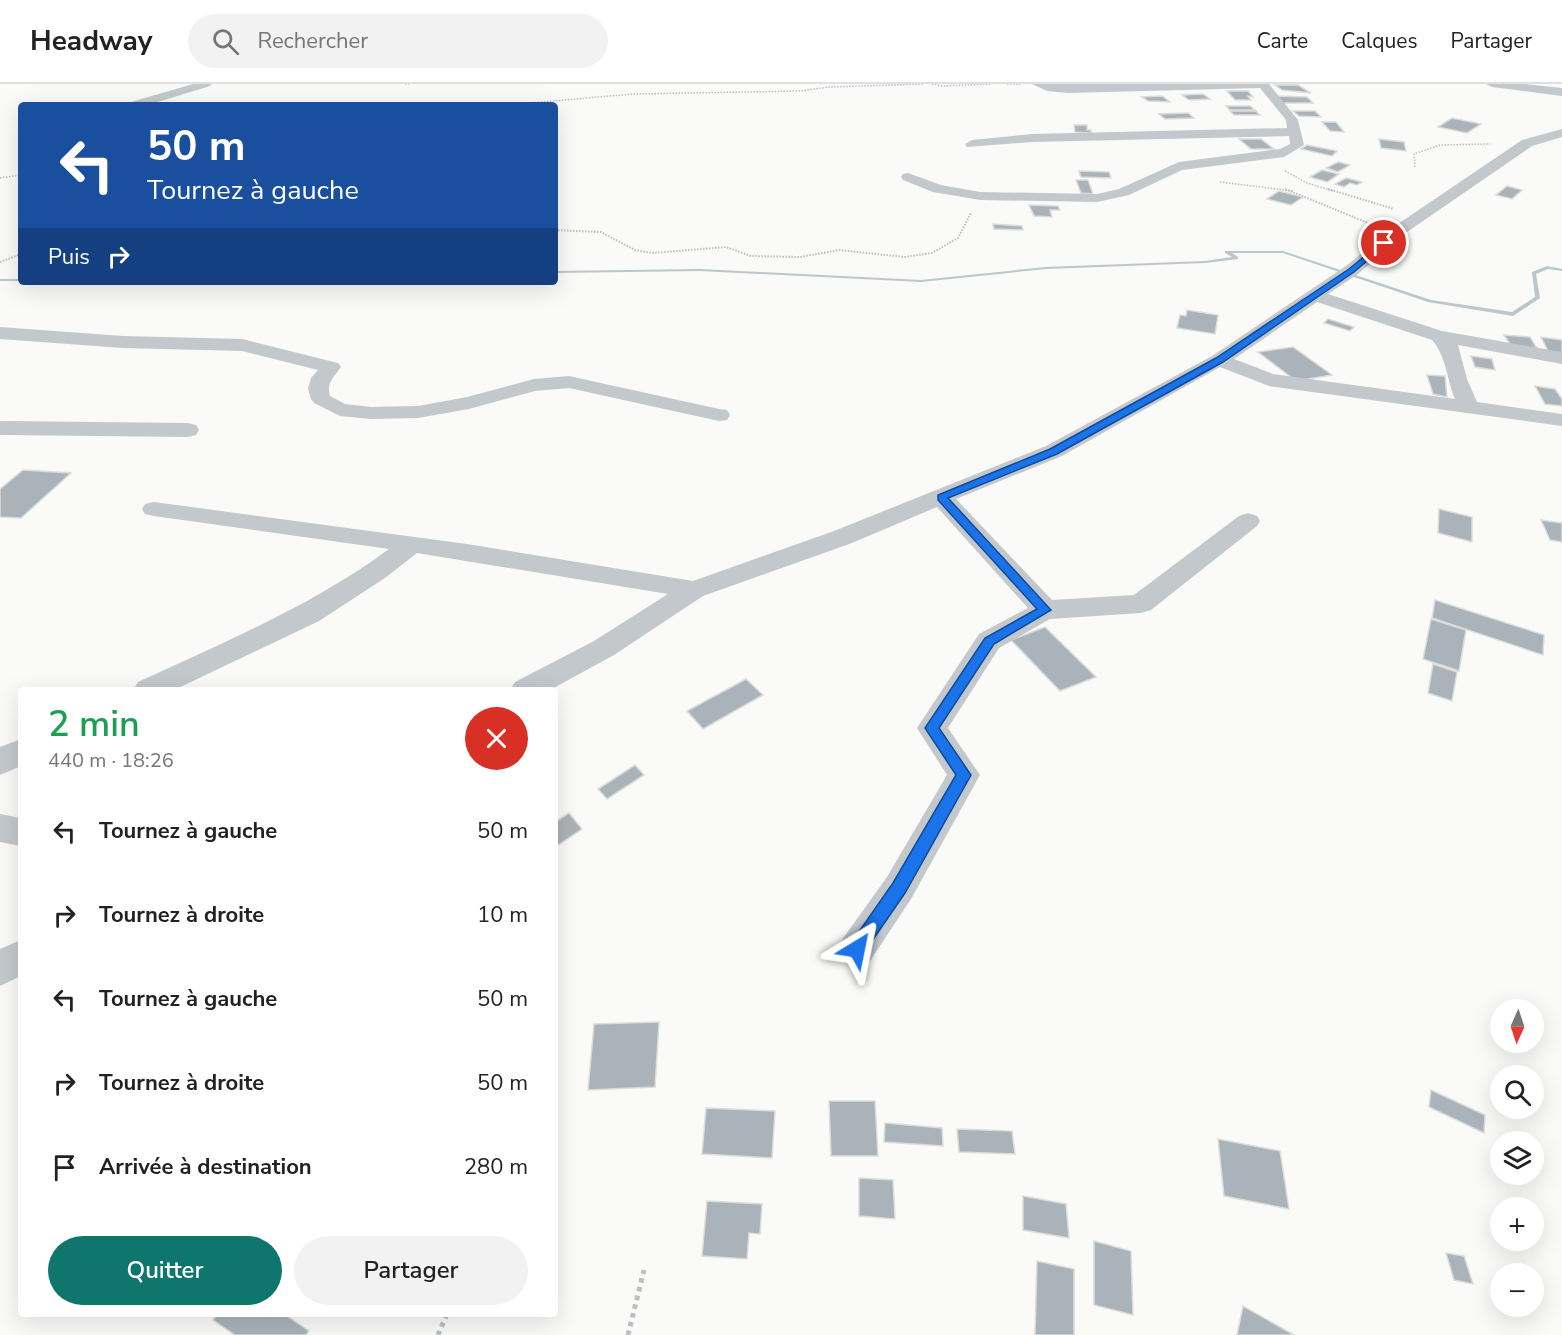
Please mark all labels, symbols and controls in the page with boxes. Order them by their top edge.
search box [188,14,608,68]
text: Headway [30,22,152,60]
icon: search [209,25,242,58]
text: Rechercher [257,26,368,56]
text: Carte [1257,27,1308,55]
text: Calques [1341,27,1418,55]
text: Partager [1451,27,1532,55]
text: 50 m [147,118,246,175]
icon: left [48,126,126,204]
text: Tournez à gauche [147,172,359,209]
pin [1358,217,1409,268]
icon: arrive [1367,226,1400,259]
icon: right [102,240,135,273]
text: Puis [48,242,90,272]
text: 2 min [48,700,140,749]
button: close [465,707,528,770]
text: 440 m · 18:26 [48,747,174,774]
icon: left [48,815,81,848]
text: Tournez à gauche [99,816,277,846]
text: 50 m [477,816,528,846]
icon: right [48,899,81,932]
text: Tournez à droite [99,900,264,930]
text: 10 m [477,900,528,930]
position arrow [825,917,889,981]
icon: left [48,983,81,1016]
text: Tournez à gauche [99,984,277,1014]
text: 50 m [477,984,528,1014]
north arrow [1490,999,1544,1053]
map controls [1490,999,1544,1317]
button: search [1490,1065,1544,1119]
icon: right [48,1067,81,1100]
text: Tournez à droite [99,1068,264,1098]
text: 50 m [477,1068,528,1098]
button: layers [1490,1131,1544,1185]
icon: arrive [48,1151,81,1184]
text: Arrivée à destination [99,1152,312,1182]
text: 280 m [464,1152,528,1182]
button: + [1490,1197,1544,1251]
button: Quitter [48,1236,282,1305]
button: Partager [294,1236,528,1305]
button: − [1490,1263,1544,1317]

